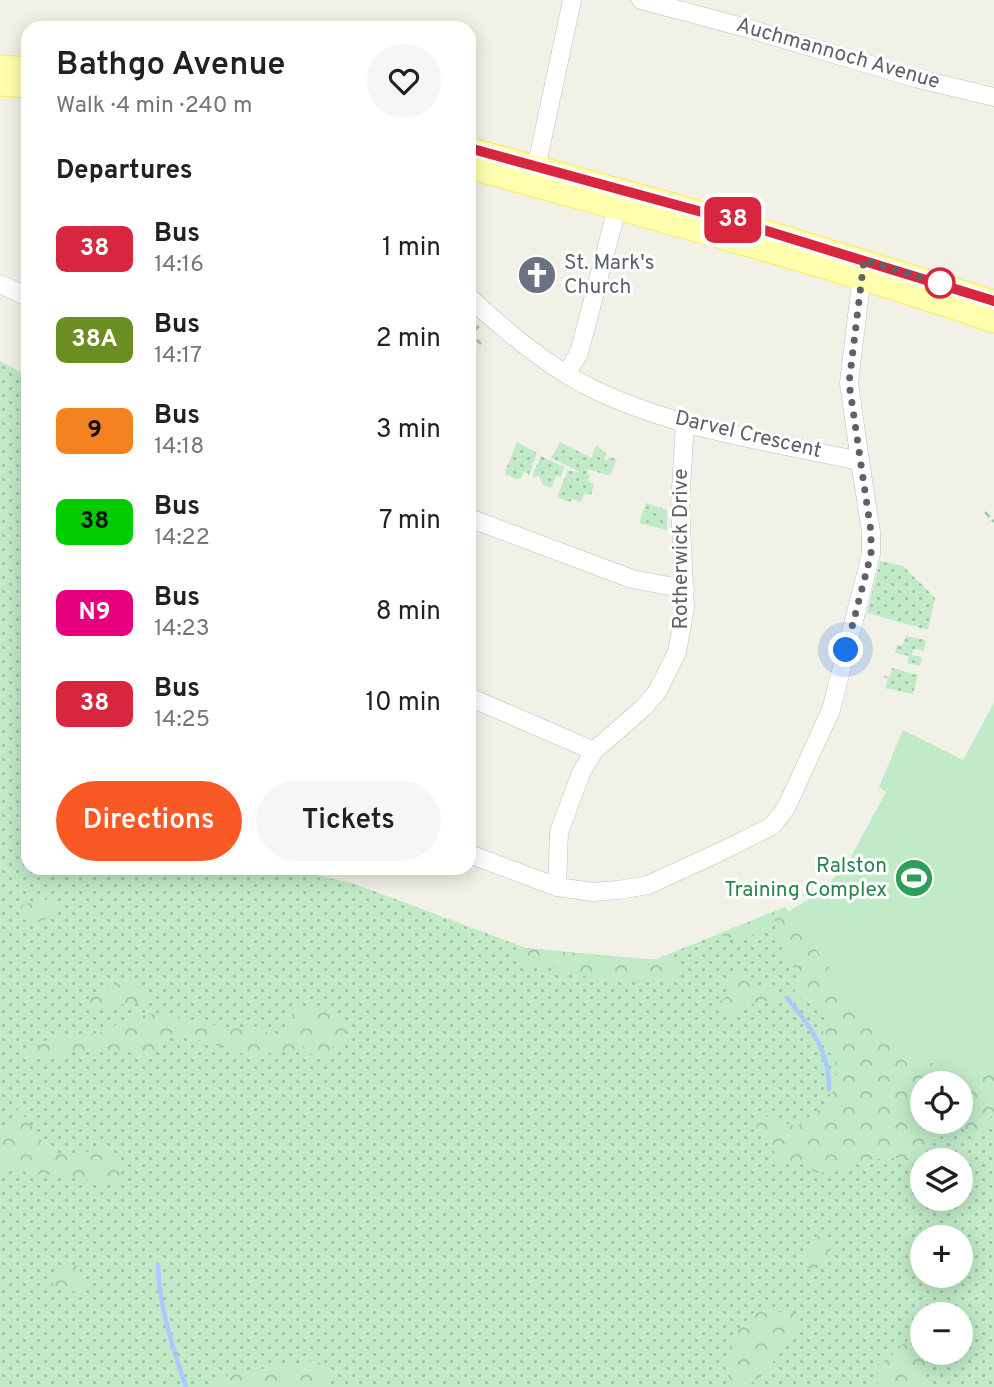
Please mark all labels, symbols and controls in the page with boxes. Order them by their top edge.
street label: Auchmannoch Avenue [733,12,943,96]
button: heart [367,44,441,118]
text: Bathgo Avenue [56,45,286,87]
text: Walk · 4 min · 240 m [56,92,252,121]
text: Departures [56,155,193,188]
line badge: 38 [702,197,764,243]
text: 38 [718,205,748,235]
text: Bus [154,218,200,251]
text: 1 min [382,232,441,265]
text: 38 [80,234,109,264]
place label: St. Mark's Church [564,250,655,301]
text: 14:16 [154,251,204,280]
church icon: St. Mark's Church [516,254,558,296]
unlabelled marker [925,268,955,298]
text: Bus [154,309,200,342]
text: 2 min [376,323,441,356]
text: 38A [71,325,118,355]
text: 14:17 [154,342,202,371]
text: Bus [154,400,200,433]
street label: Darvel Crescent [672,405,824,465]
text: 3 min [376,414,441,447]
text: 9 [87,416,102,446]
text: 14:18 [154,433,204,462]
street label: Rotherwick Drive [668,468,695,630]
text: Bus [154,491,200,524]
text: 7 min [379,505,441,538]
text: 38 [80,507,109,537]
text: 14:22 [154,524,210,553]
text: Bus [154,582,200,615]
text: 8 min [376,596,441,629]
text: N9 [79,598,110,628]
text: 14:23 [154,615,210,644]
your location [828,632,863,667]
text: Bus [154,673,200,706]
text: 10 min [365,687,441,720]
text: 38 [80,689,109,719]
text: 14:25 [154,706,210,735]
button: Directions [56,781,242,861]
button: Tickets [256,781,441,861]
place label: Ralston Training Complex [724,853,887,904]
sports icon: Ralston Training Complex [893,857,935,899]
map controls [910,1071,973,1365]
button: locate [910,1071,973,1134]
button: layers [910,1148,973,1211]
button: + [910,1225,973,1288]
button: − [910,1302,973,1365]

